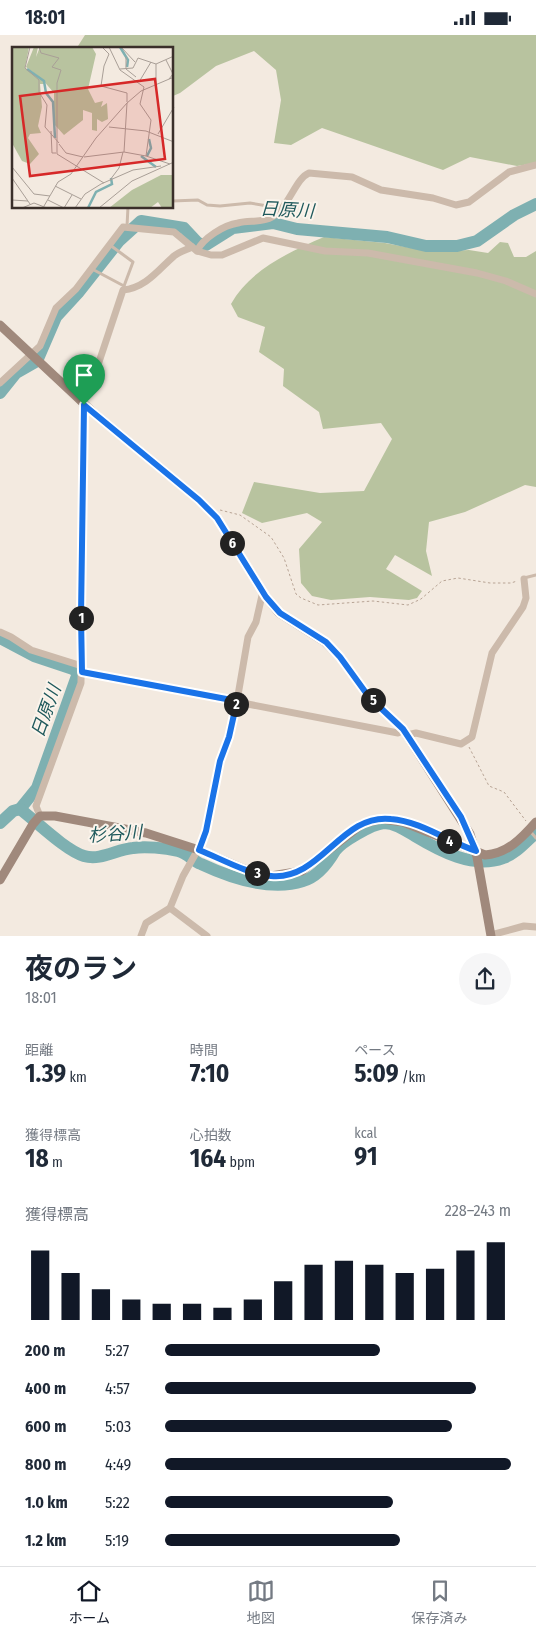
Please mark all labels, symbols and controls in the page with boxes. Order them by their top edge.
text: 18:01 [25,6,65,29]
inset map [12,47,174,209]
water label: 日原川 [259,198,317,223]
pin [63,354,105,405]
icon: arrive [70,361,98,389]
pin: 6 [220,531,244,555]
text: 6 [229,535,236,552]
pin: 1 [68,605,94,631]
text: 1 [79,610,84,627]
water label: 日原川 [26,680,66,740]
pin: 5 [360,687,386,713]
pin: 2 [224,691,248,717]
text: 5 [370,692,377,709]
text: 2 [233,696,240,713]
water label: 杉谷川 [87,821,145,847]
pin: 4 [436,829,462,853]
text: 4 [446,833,453,850]
pin: 3 [244,861,270,885]
text: 3 [254,865,261,882]
text: 夜のラン [25,952,137,985]
button: share [459,953,511,1005]
text: 18:01 [25,988,57,1007]
text: 距離 [25,1042,53,1059]
text: 時間 [190,1042,218,1059]
text: ペース [354,1042,396,1059]
text: 1.39 [25,1059,66,1089]
text: 7:10 [190,1059,229,1089]
text: 5:09 [354,1059,399,1089]
text: km [66,1069,87,1086]
text: /km [399,1069,426,1086]
text: kcal [354,1125,377,1142]
text: 獲得標高 [25,1127,81,1144]
text: 心拍数 [190,1127,232,1144]
text: 91 [354,1142,377,1172]
text: 18 [25,1144,49,1174]
text: 164 [190,1144,226,1174]
text: m [49,1154,63,1171]
text: bpm [226,1154,255,1171]
text: 228–243 m [445,1201,511,1220]
text: 獲得標高 [25,1205,89,1224]
text: 200 m [25,1341,65,1360]
text: 5:27 [105,1341,129,1360]
text: 400 m [25,1379,66,1398]
text: 4:57 [105,1379,130,1398]
text: 600 m [25,1417,66,1436]
text: 5:03 [105,1417,131,1436]
text: 800 m [25,1455,66,1474]
text: 4:49 [105,1455,131,1474]
text: 1.0 km [25,1493,68,1512]
text: 5:22 [105,1493,130,1512]
text: 1.2 km [25,1531,67,1550]
text: 5:19 [105,1531,129,1550]
tab: ホーム [68,1577,110,1627]
tab: 地図 [247,1577,275,1627]
tab: 保存済み [412,1577,468,1627]

